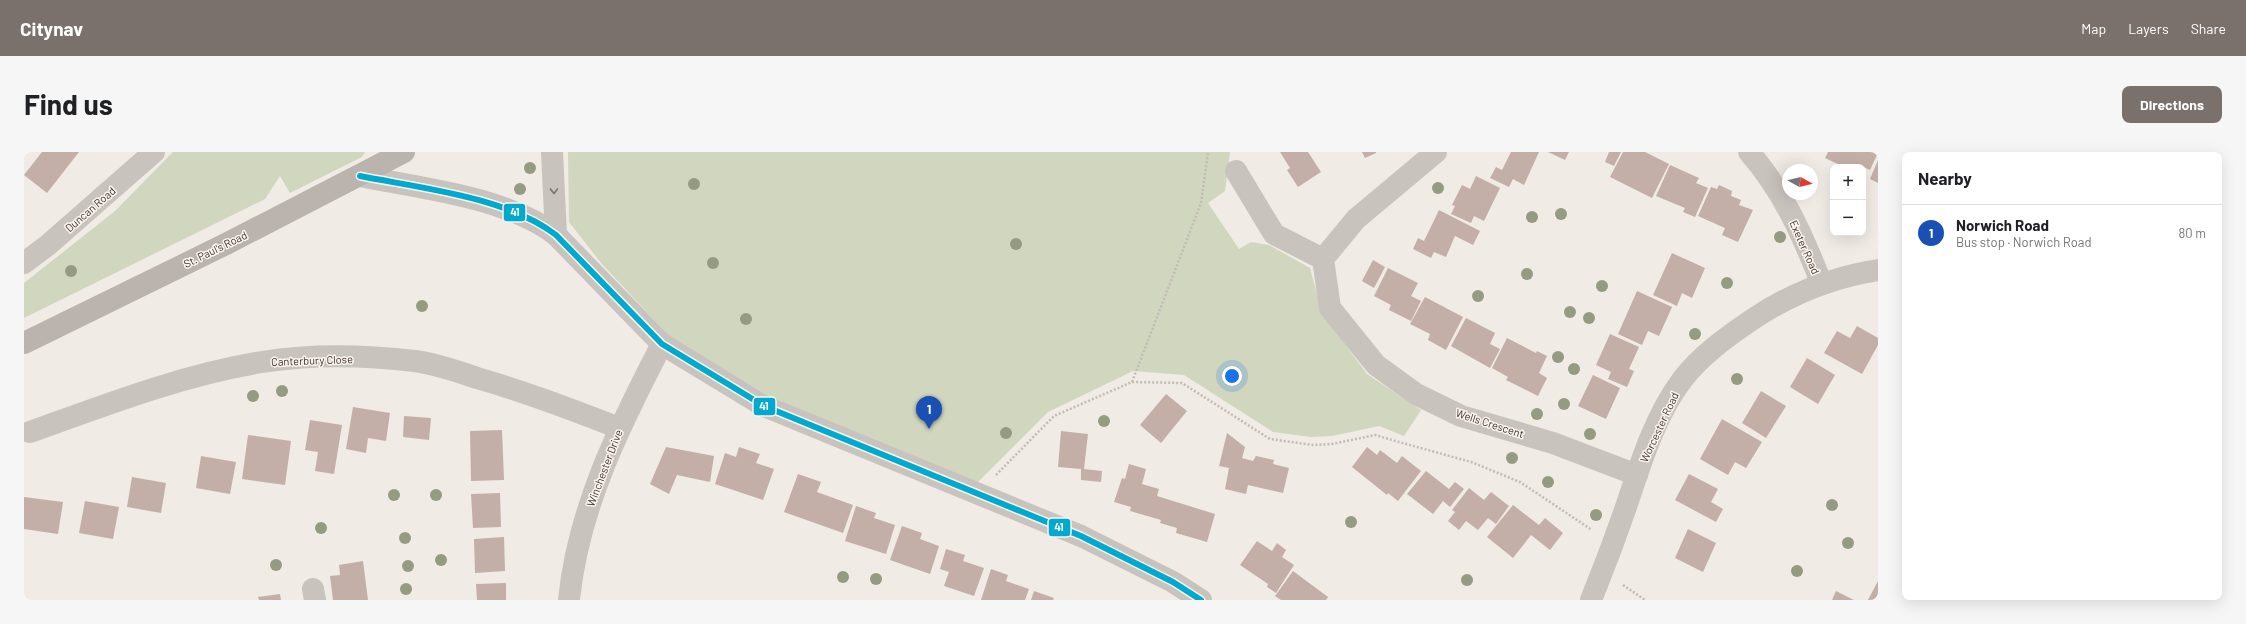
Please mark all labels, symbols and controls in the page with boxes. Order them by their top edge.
text: Citynav [20,17,83,40]
text: Map [2081,20,2106,37]
text: Layers [2128,20,2169,37]
text: Share [2191,20,2226,37]
button: Directions [2122,86,2222,123]
text: Find us [24,87,113,121]
north arrow [1782,164,1818,200]
map controls [1830,164,1866,236]
button: + [1830,164,1866,200]
text: Nearby [1918,168,1972,188]
street label: Duncan Road [62,184,118,234]
one-way arrow [550,188,558,194]
button: − [1830,200,1866,236]
line badge: 41 [503,203,526,222]
text: 41 [510,205,520,218]
text: Norwich Road [1956,216,2049,234]
street label: Exeter Road [1787,218,1823,276]
text: 1 [1929,225,1933,241]
text: 80 m [2179,225,2206,241]
street label: St. Paul's Road [181,228,249,270]
text: Bus stop · Norwich Road [1956,234,2092,250]
street label: Canterbury Close [271,352,353,368]
your location [1222,366,1242,386]
street label: Worcester Road [1637,390,1681,464]
pin: 1 [916,396,942,429]
line badge: 41 [753,397,776,416]
text: 41 [759,399,769,412]
street label: Wells Crescent [1454,406,1526,440]
street label: Winchester Drive [583,428,625,508]
line badge: 41 [1048,518,1071,537]
text: 41 [1054,520,1064,533]

